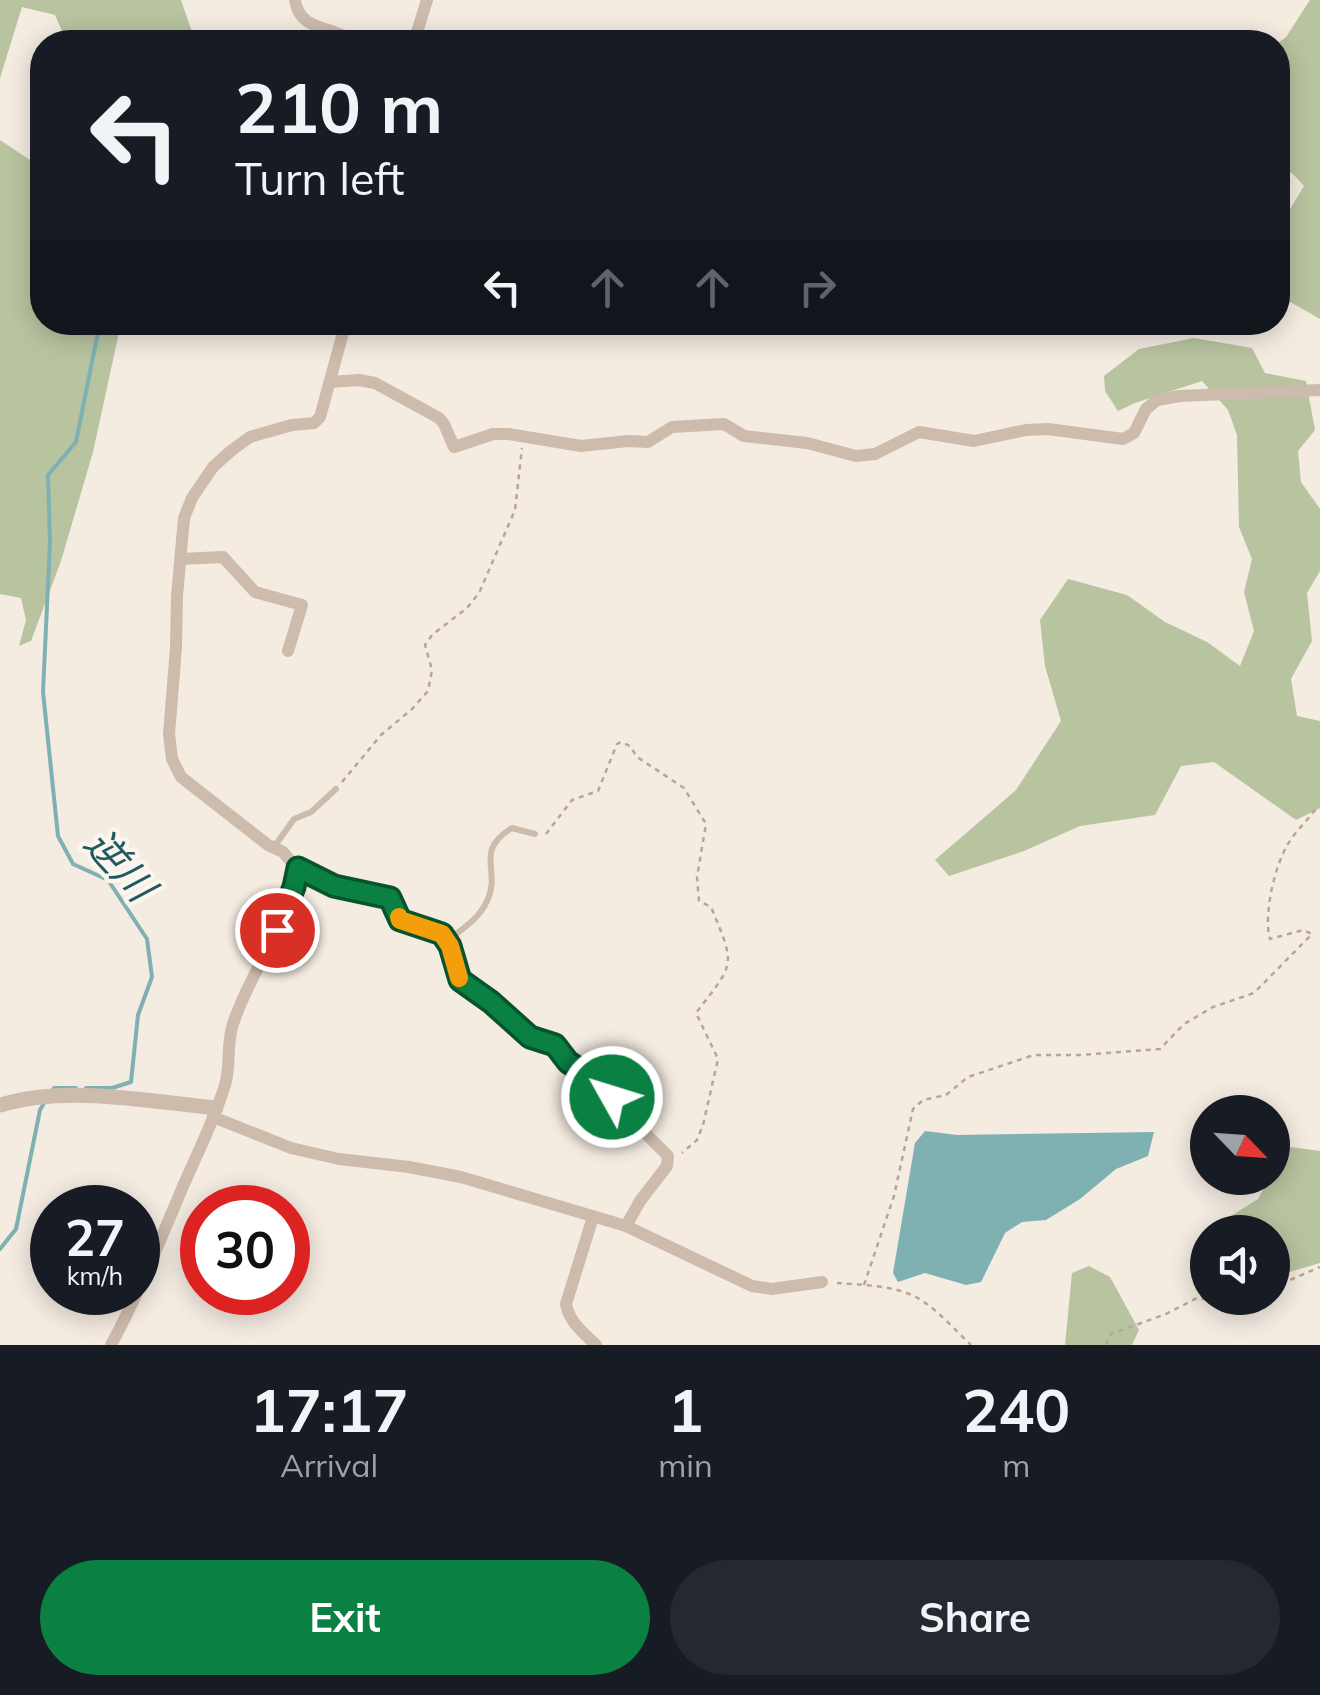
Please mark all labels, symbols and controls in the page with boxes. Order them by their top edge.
text: 210 m [235,63,443,151]
icon: left [70,70,200,200]
text: Turn left [235,150,404,206]
icon: left [475,260,530,315]
icon: ahead [580,260,635,315]
icon: ahead [685,260,740,315]
icon: right [790,260,845,315]
water label: 逆川 [75,818,169,914]
pin [235,888,320,973]
icon: arrive [250,903,305,958]
position arrow [560,1045,664,1149]
north arrow [1190,1095,1290,1195]
map controls [1190,1095,1290,1315]
speed limit sign: 30 [180,1185,310,1315]
text: 27 [65,1206,125,1269]
button: sound [1190,1215,1290,1315]
text: km/h [67,1260,123,1291]
text: 17:17 [250,1372,409,1447]
text: 1 [667,1372,703,1447]
text: 240 [962,1372,1070,1447]
text: Arrival [280,1445,378,1485]
text: min [658,1445,713,1485]
text: m [1002,1445,1030,1485]
button: Exit [40,1560,650,1675]
button: Share [670,1560,1280,1675]

